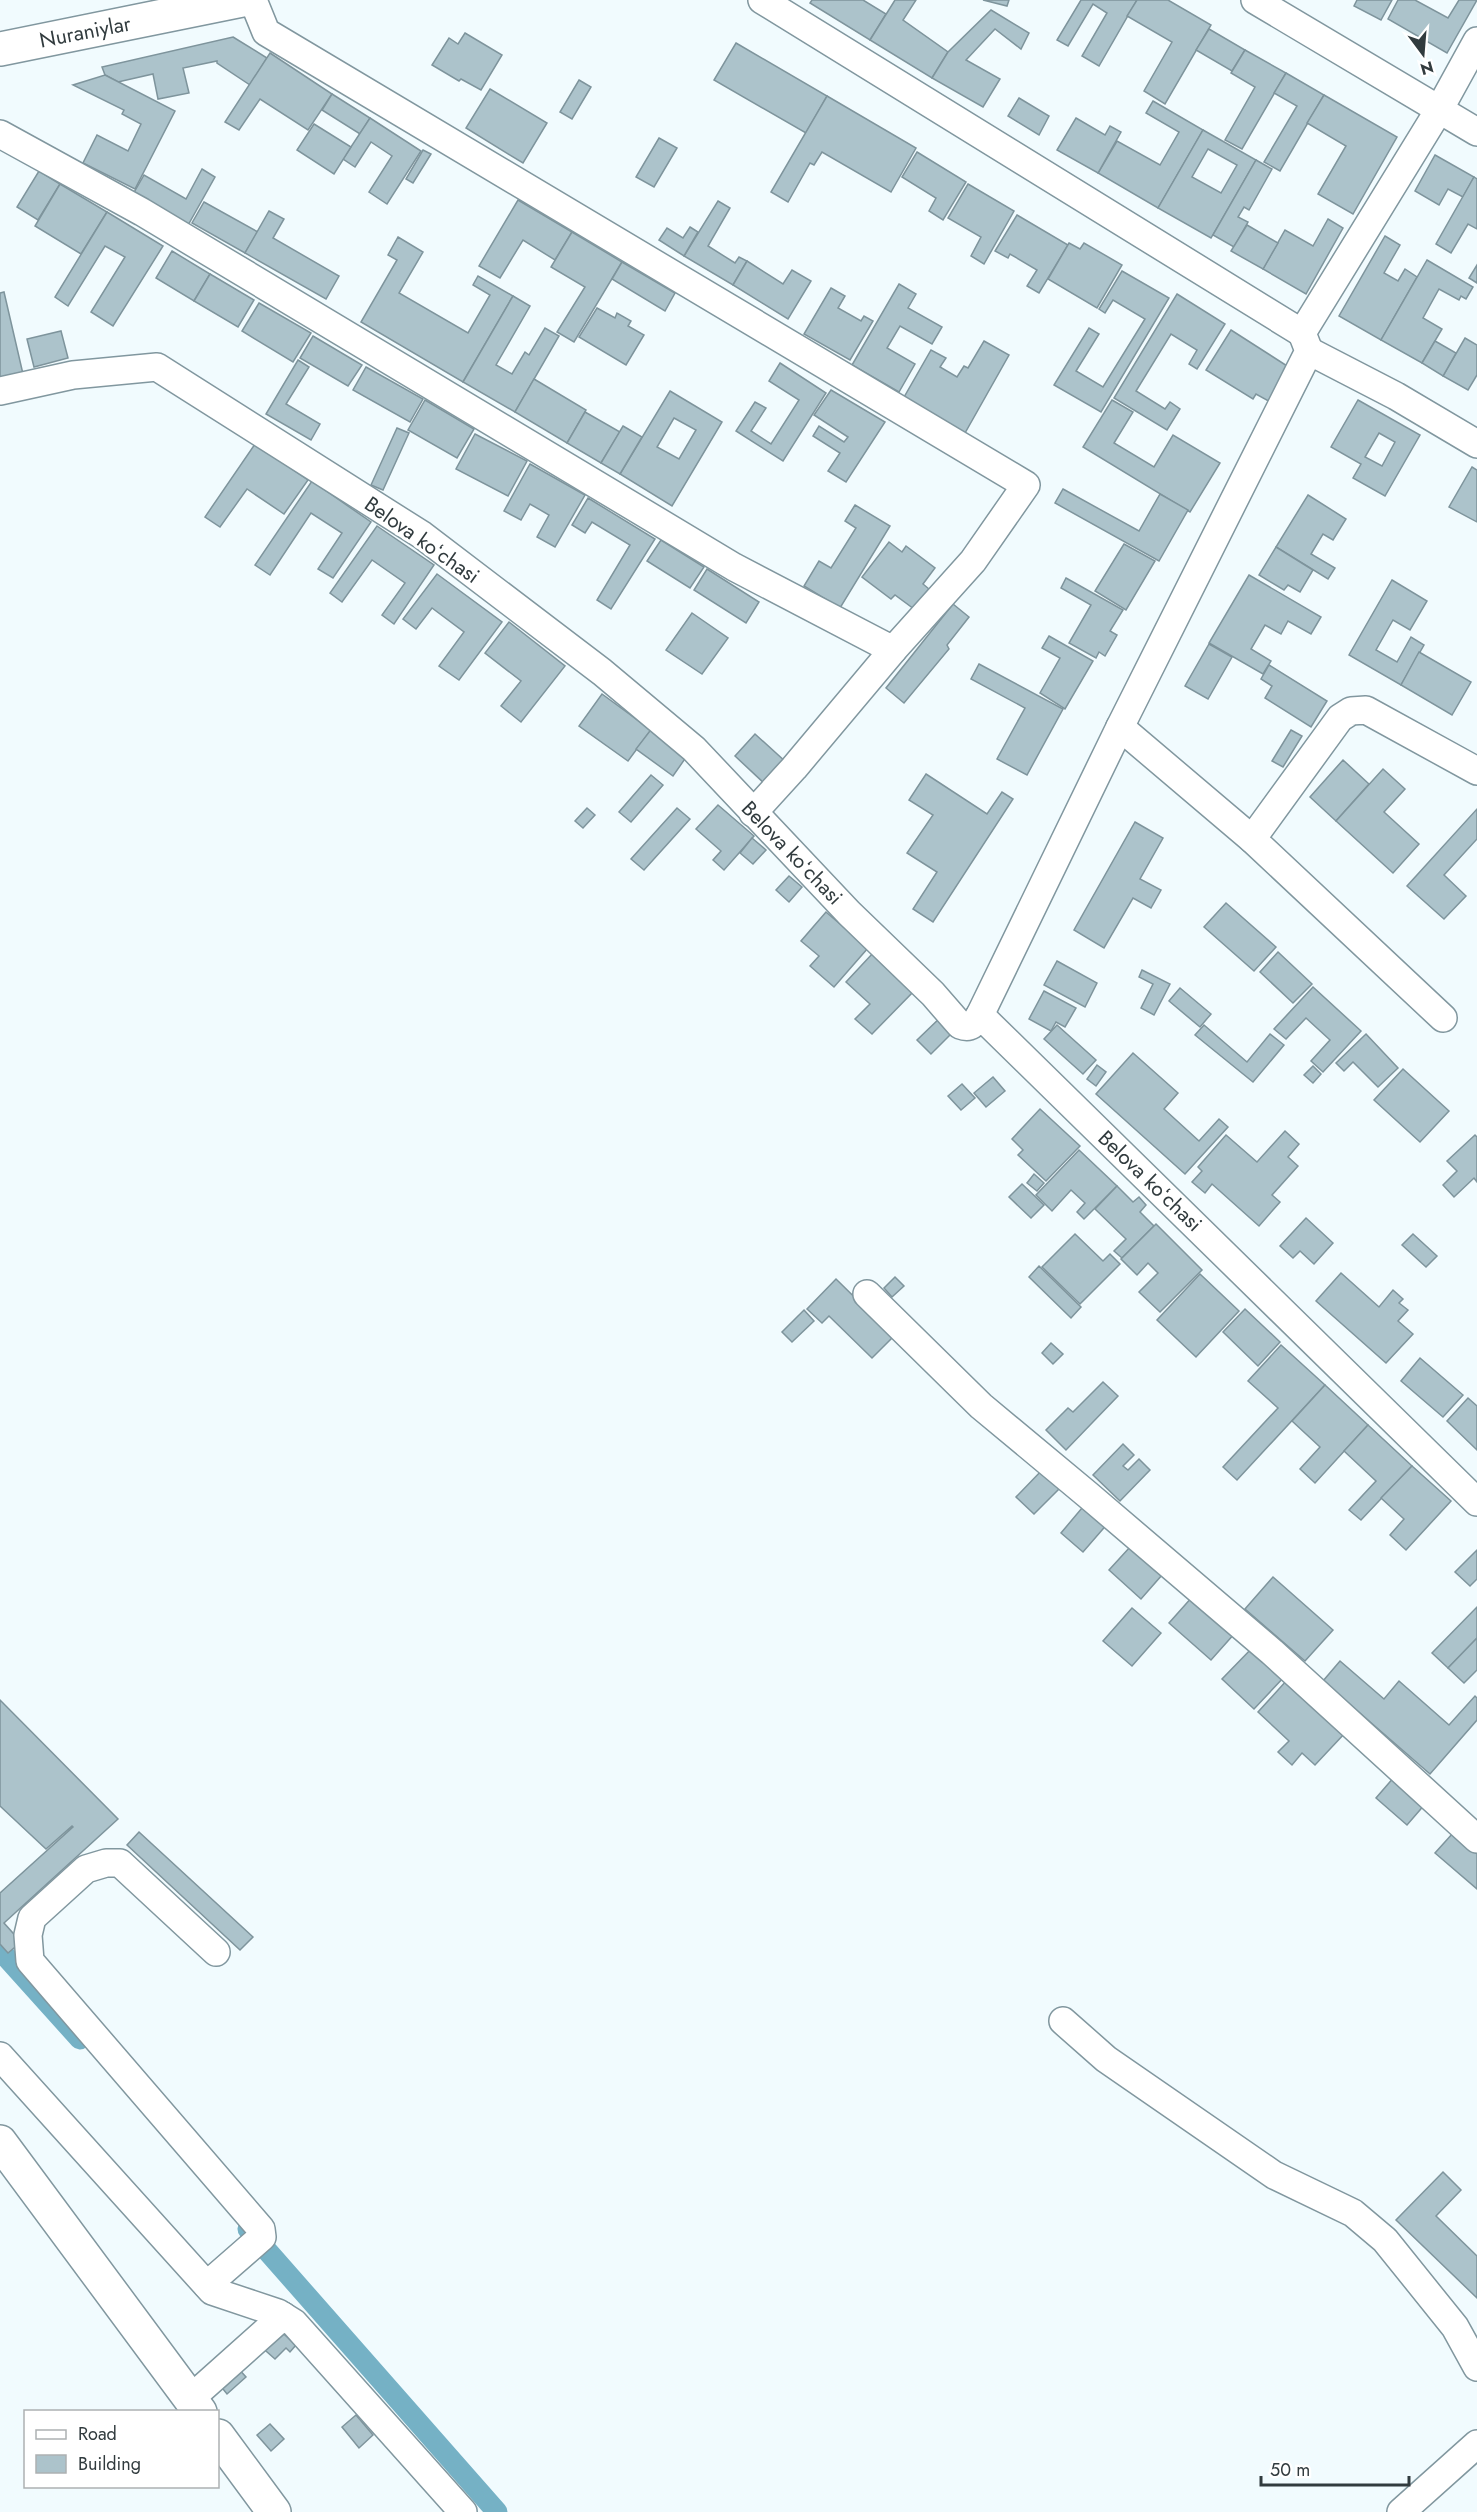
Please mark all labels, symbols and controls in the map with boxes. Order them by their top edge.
street label: Nuraniylar [37,8,134,56]
north arrow [1393,24,1453,84]
text: N [1418,55,1436,81]
street label: Belova koʻchasi [358,489,486,591]
street label: Belova koʻchasi [735,794,849,912]
street label: Belova koʻchasi [1091,1124,1209,1238]
legend [24,2410,219,2488]
text: Road [78,2421,117,2447]
scale bar [1261,2449,1410,2487]
text: Building [78,2451,141,2477]
text: 50 m [1270,2457,1310,2483]

